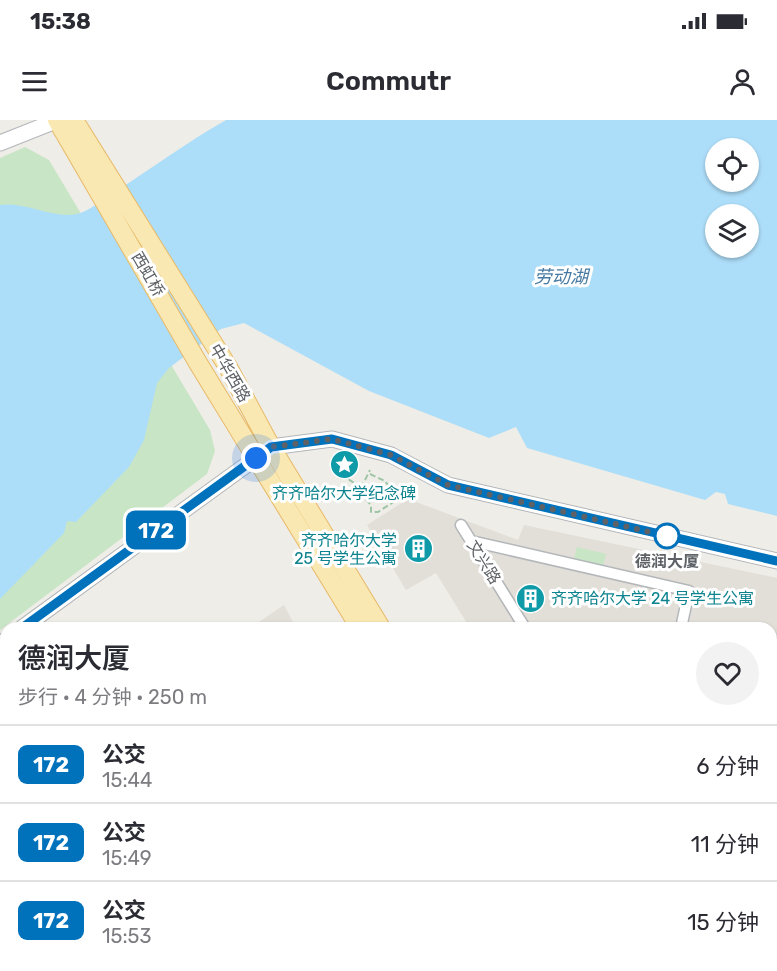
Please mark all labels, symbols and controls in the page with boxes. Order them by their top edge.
text: 15:38 [30,8,91,35]
icon: menu [18,65,51,98]
text: Commutr [326,65,451,97]
icon: person [726,65,759,98]
map controls [705,138,759,258]
button: locate [705,138,759,192]
button: layers [705,204,759,258]
street label: 西虹桥 [128,248,168,300]
water label: 劳动湖 [534,266,591,288]
street label: 中华西路 [206,341,254,405]
your location [241,443,271,473]
place icon: 齐齐哈尔大学纪念碑 [328,449,360,481]
place label: 齐齐哈尔大学纪念碑 [272,484,416,503]
line badge: 172 [122,510,190,550]
text: 172 [138,518,174,543]
marker: 德润大厦 [654,523,680,549]
place label: 齐齐哈尔大学 25 号学生公寓 [294,531,397,568]
building icon: 齐齐哈尔大学 25 号学生公寓 [402,533,434,565]
street label: 文兴路 [463,537,505,587]
place label: 德润大厦 [635,552,699,571]
building icon: 齐齐哈尔大学 24 号学生公寓 [514,582,546,614]
place label: 齐齐哈尔大学 24 号学生公寓 [551,589,754,608]
text: 德润大厦 [18,642,130,675]
button: heart [696,642,759,705]
text: 步行 · 4 分钟 · 250 m [18,685,207,709]
text: 公交 [102,741,146,768]
text: 172 [33,752,69,777]
text: 6 分钟 [696,753,759,780]
text: 15:44 [102,768,152,792]
text: 公交 [102,819,146,846]
text: 172 [33,830,69,855]
text: 11 分钟 [691,831,759,858]
text: 15:49 [102,846,152,870]
text: 公交 [102,897,146,924]
text: 172 [33,908,69,933]
text: 15 分钟 [687,909,759,936]
text: 15:53 [102,924,151,948]

